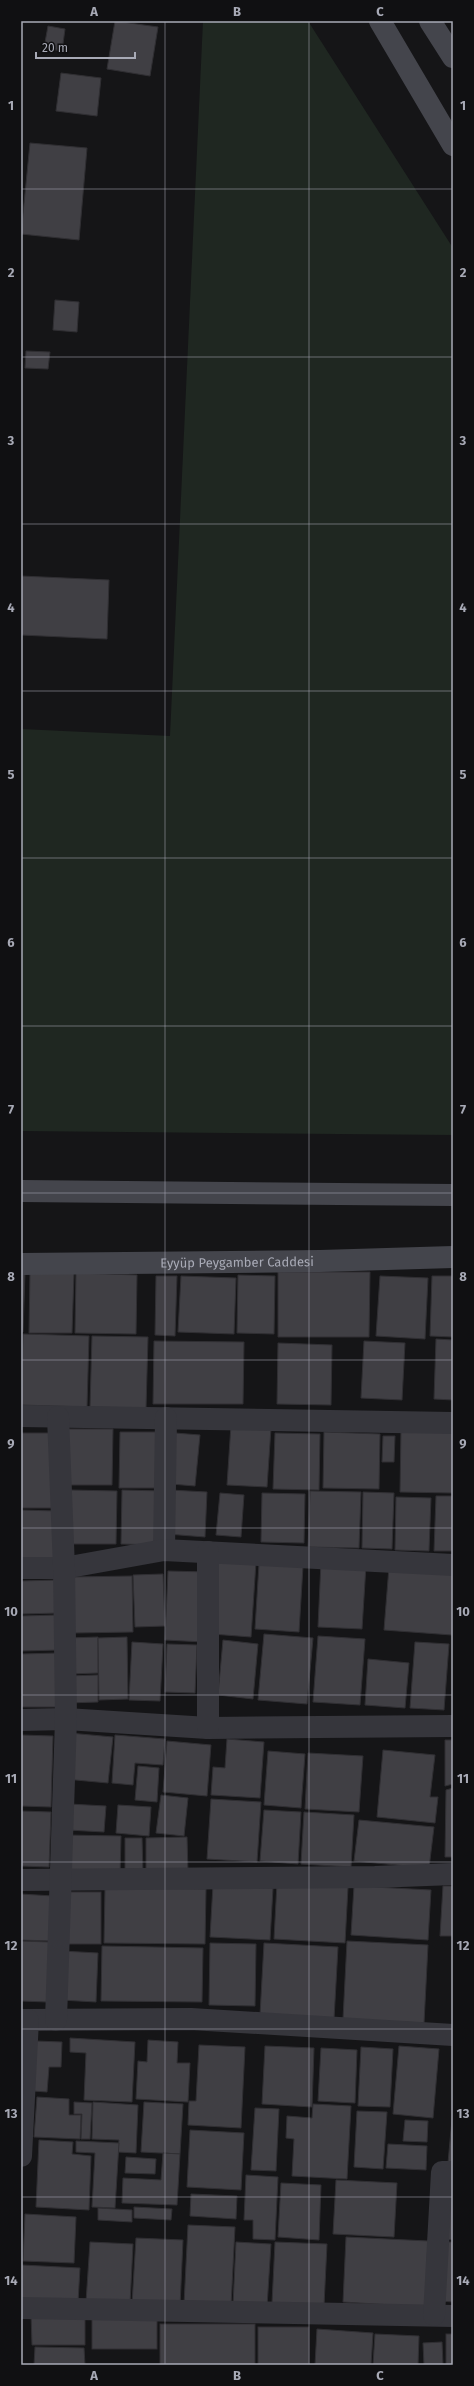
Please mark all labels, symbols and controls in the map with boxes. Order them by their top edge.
text: A [89,4,98,19]
text: B [233,4,241,19]
text: C [376,4,384,19]
scale bar [36,34,135,60]
text: 20 m [42,41,68,55]
text: 1 [8,98,14,113]
text: 1 [460,98,466,113]
text: 2 [8,265,15,280]
text: 2 [460,265,467,280]
text: 3 [7,433,15,448]
text: 3 [459,433,467,448]
text: 4 [7,600,15,615]
text: 4 [459,600,467,615]
text: 5 [8,767,15,782]
text: 5 [460,767,467,782]
text: 6 [7,935,15,950]
text: 6 [459,935,467,950]
text: 7 [8,1102,14,1117]
text: 7 [460,1102,466,1117]
street label: Eyyüp Peygamber Caddesi [160,1254,314,1271]
text: 8 [7,1269,15,1284]
text: 8 [459,1269,467,1284]
text: 9 [7,1436,15,1451]
text: 9 [459,1436,467,1451]
text: 10 [4,1604,18,1619]
text: 10 [456,1604,470,1619]
text: 11 [5,1771,17,1786]
text: 11 [457,1771,469,1786]
text: 12 [5,1938,18,1953]
text: 12 [457,1938,470,1953]
text: 13 [5,2106,18,2121]
text: 13 [457,2106,470,2121]
text: 14 [4,2273,18,2288]
text: 14 [456,2273,470,2288]
text: A [89,2368,98,2383]
text: B [233,2368,241,2383]
text: C [376,2368,384,2383]

